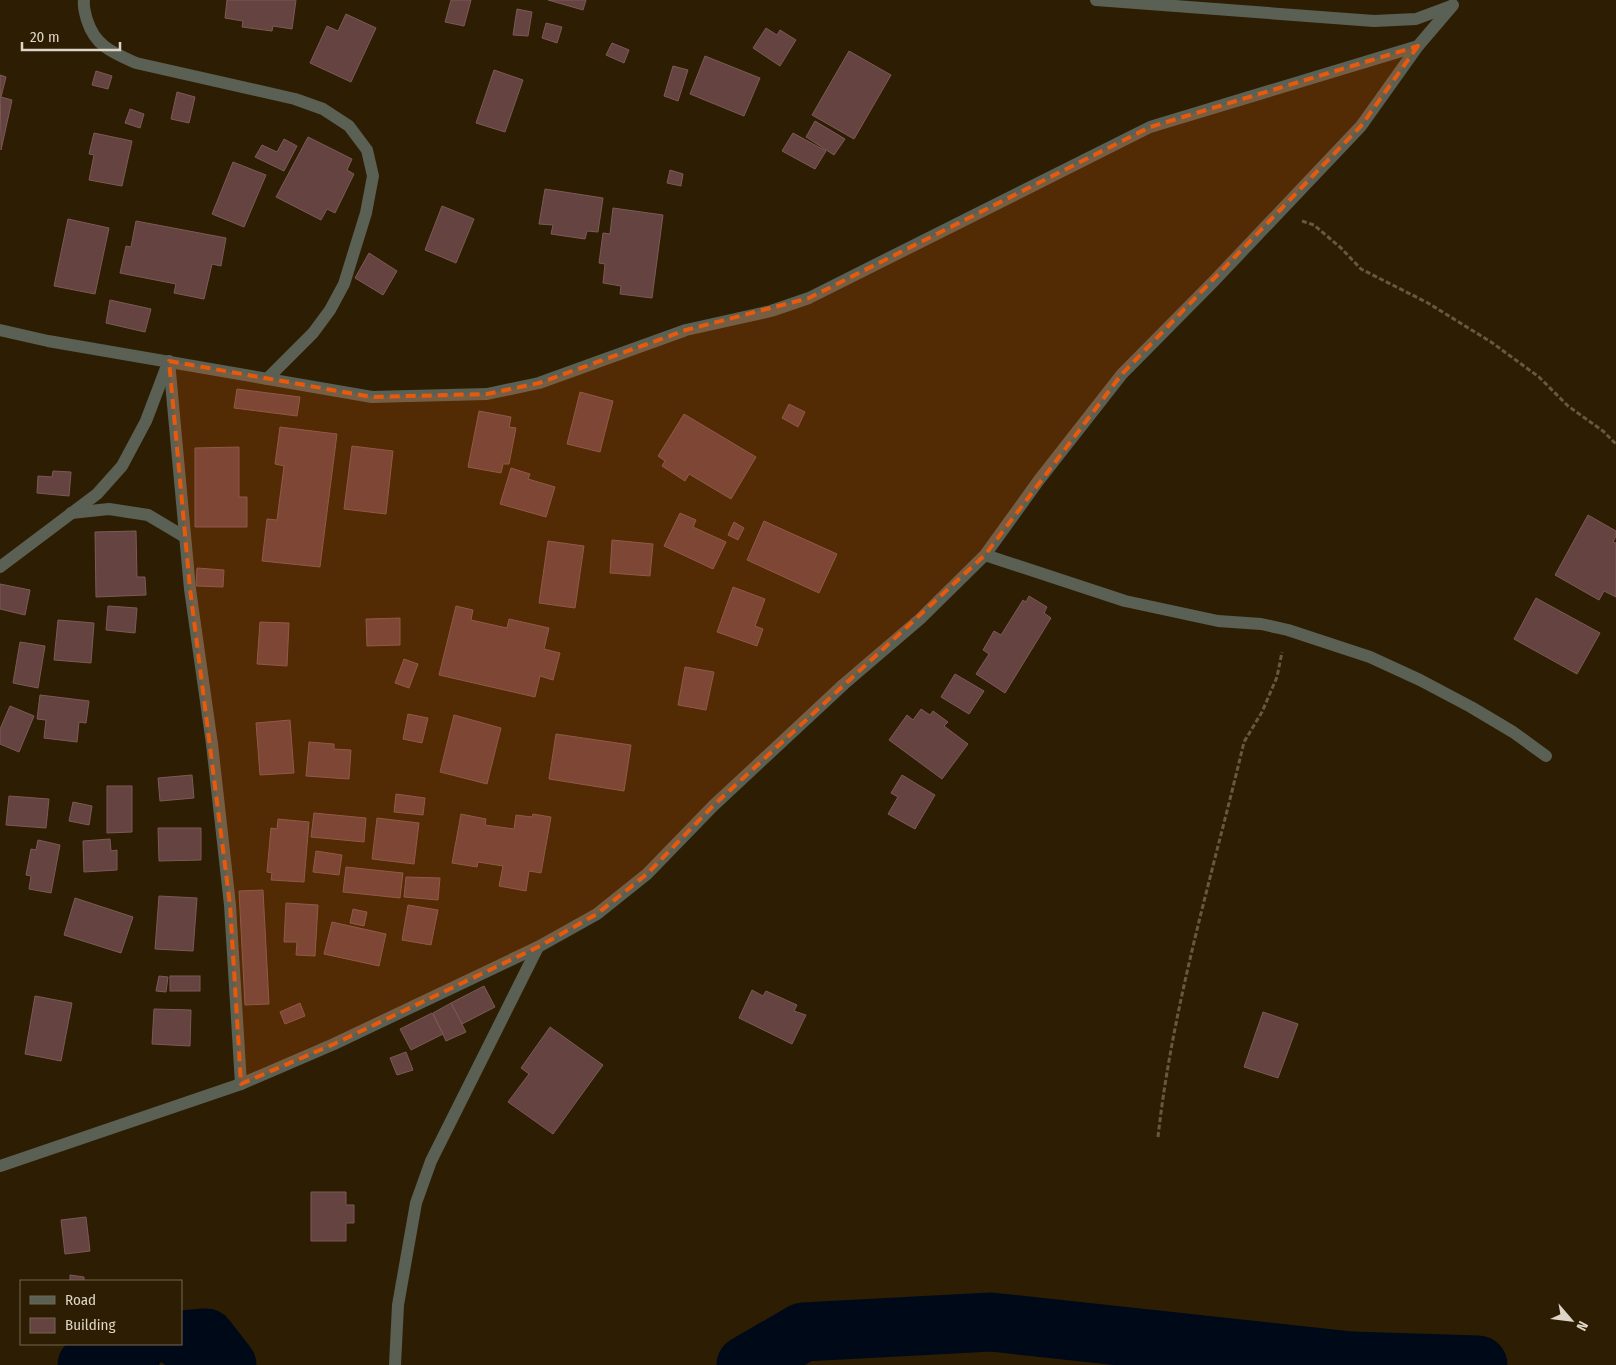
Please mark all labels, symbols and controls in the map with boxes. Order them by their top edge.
scale bar [22,20,120,52]
text: 20 m [30,28,60,46]
legend [20,1280,182,1345]
text: Road [65,1291,96,1309]
north arrow [1546,1295,1596,1345]
text: Building [65,1316,116,1334]
text: N [1573,1318,1592,1334]

